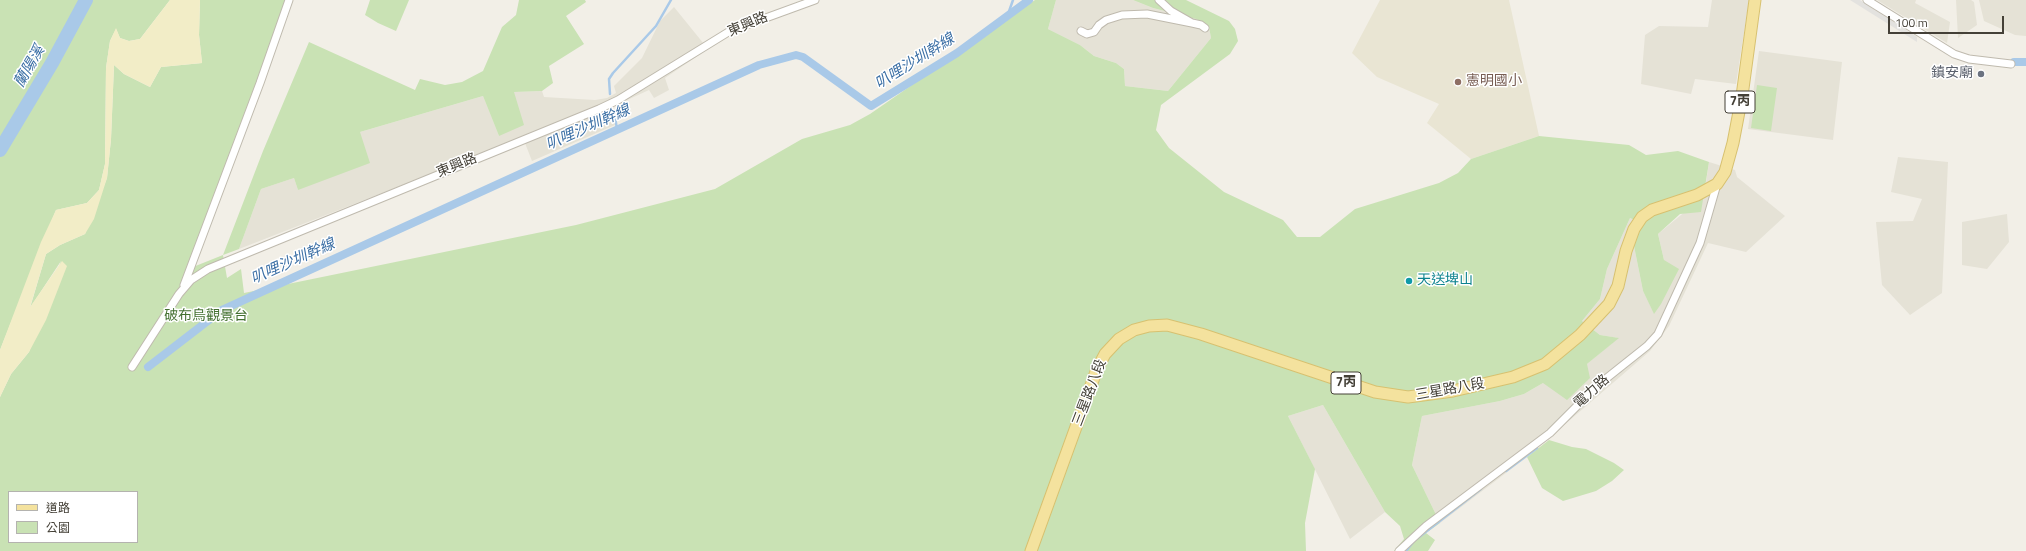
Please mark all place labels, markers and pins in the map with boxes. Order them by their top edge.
place label: 鎮安廟 [1931,66,1973,82]
marker: 鎮安廟 [1976,69,1986,79]
place label: 憲明國小 [1466,74,1522,90]
marker: 憲明國小 [1453,77,1463,87]
place label: 天送埤山 [1417,273,1473,289]
marker: 天送埤山 [1404,276,1414,286]

